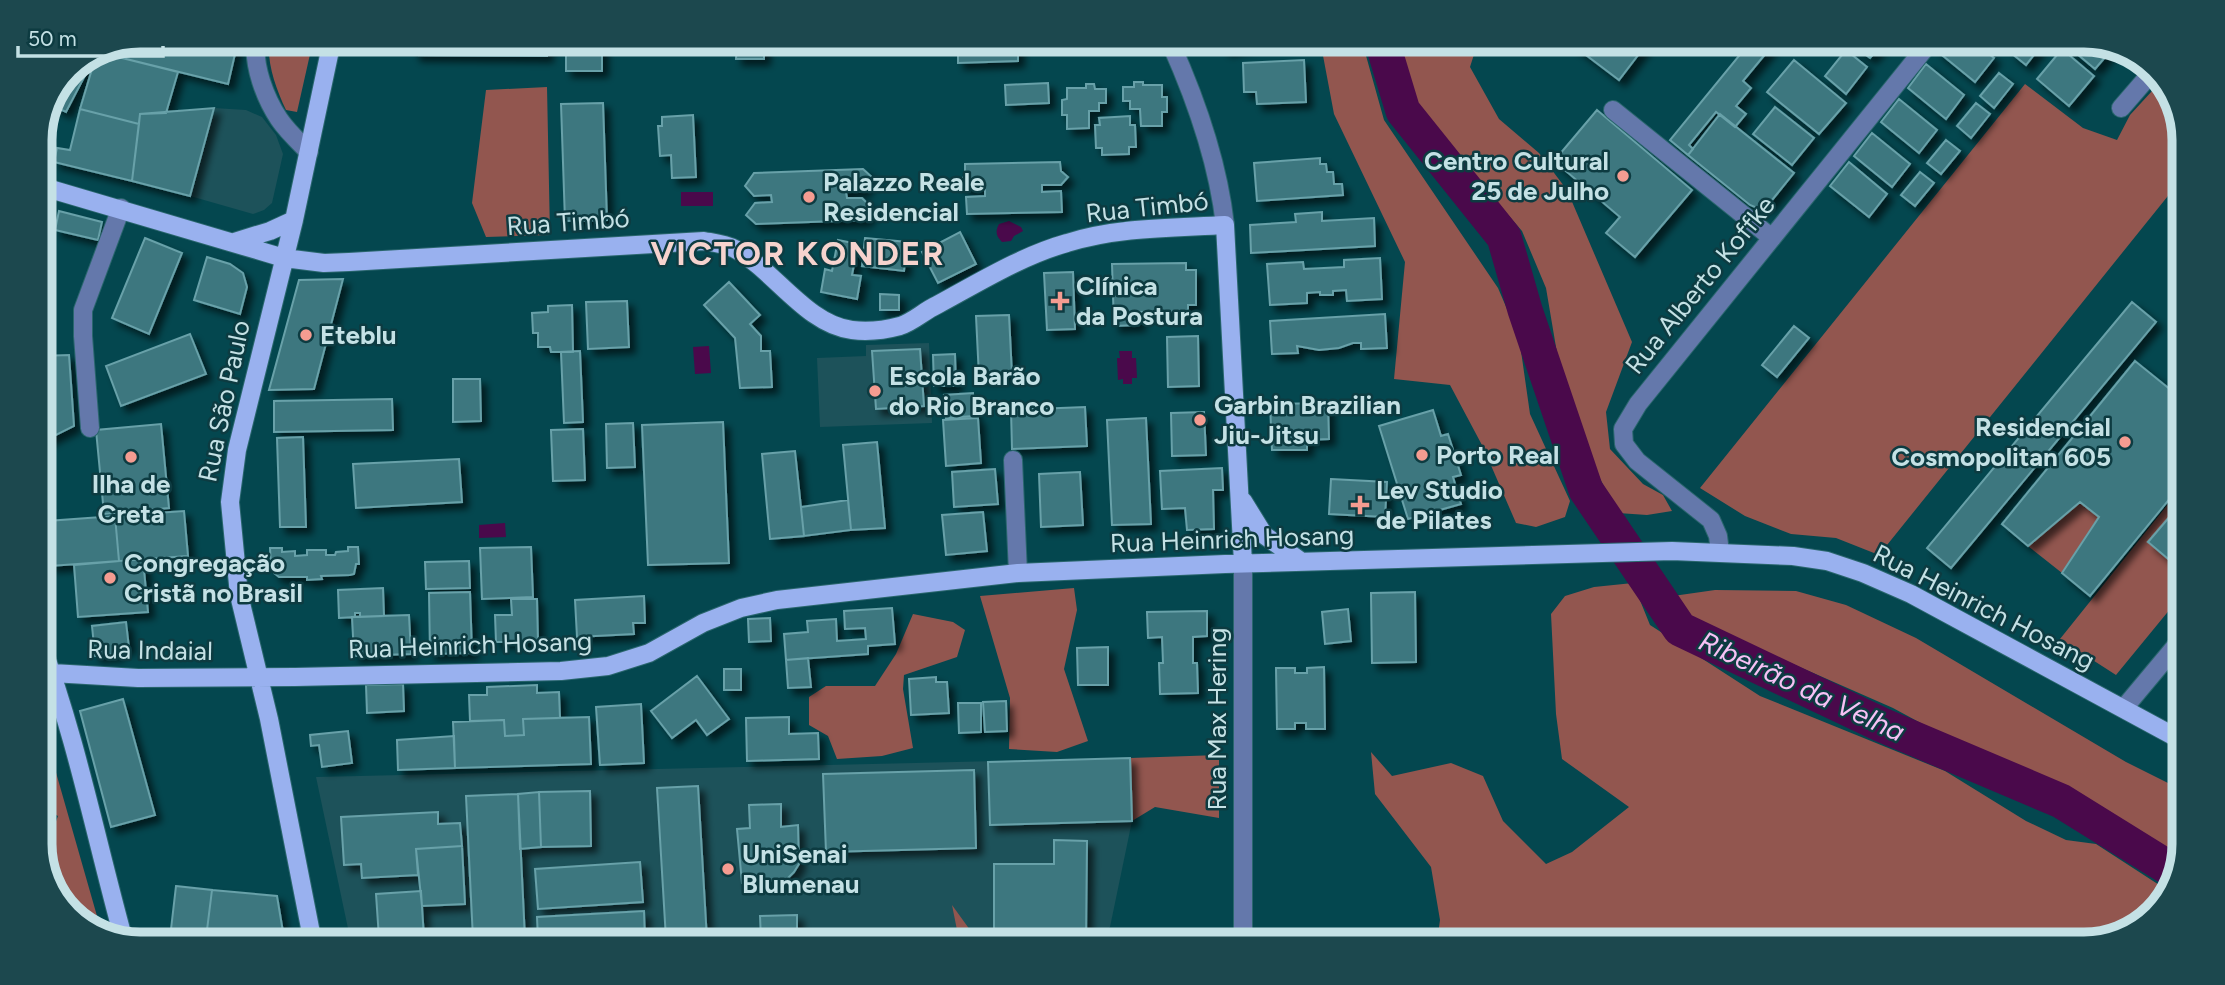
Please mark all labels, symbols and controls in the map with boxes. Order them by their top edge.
scale bar [18,14,163,58]
text: 50 m [28,26,77,51]
place label: Centro Cultural 25 de Julho [1424,145,1609,207]
place label: Palazzo Reale Residencial [823,166,984,228]
marker: Centro Cultural 25 de Julho [1615,168,1631,184]
street label: Rua Timbó [1084,185,1210,229]
marker: Palazzo Reale Residencial [801,189,817,205]
street label: Rua Alberto Koffke [1618,190,1782,380]
street label: Rua Timbó [505,202,631,242]
district label: VICTOR KONDER [651,234,945,273]
place label: Clínica da Postura [1076,270,1203,332]
marker: Clínica da Postura [1050,291,1070,311]
street label: Rua São Paulo [191,317,257,485]
place label: Eteblu [320,319,397,351]
marker: Eteblu [298,327,314,343]
place label: Escola Barão do Rio Branco [889,360,1054,422]
marker: Escola Barão do Rio Branco [867,383,883,399]
place label: Garbin Brazilian Jiu-Jitsu [1214,389,1401,451]
place label: Residencial Cosmopolitan 605 [1891,411,2111,473]
marker: Garbin Brazilian Jiu-Jitsu [1192,412,1208,428]
marker: Residencial Cosmopolitan 605 [2117,434,2133,450]
place label: Porto Real [1436,439,1559,471]
marker: Porto Real [1414,447,1430,463]
marker: Ilha de Creta [123,449,139,465]
place label: Ilha de Creta [92,468,170,530]
place label: Lev Studio de Pilates [1376,474,1503,536]
marker: Lev Studio de Pilates [1350,495,1370,515]
street label: Rua Heinrich Hosang [1109,519,1355,559]
street label: Rua Heinrich Hosang [1868,537,2100,677]
place label: Congregação Cristã no Brasil [124,547,303,609]
marker: Congregação Cristã no Brasil [102,570,118,586]
water label: Ribeirão da Velha [1694,623,1910,749]
street label: Rua Heinrich Hosang [347,625,593,665]
street label: Rua Max Hering [1201,628,1233,810]
street label: Rua Indaial [87,633,213,667]
place label: UniSenai Blumenau [742,838,860,900]
marker: UniSenai Blumenau [720,861,736,877]

